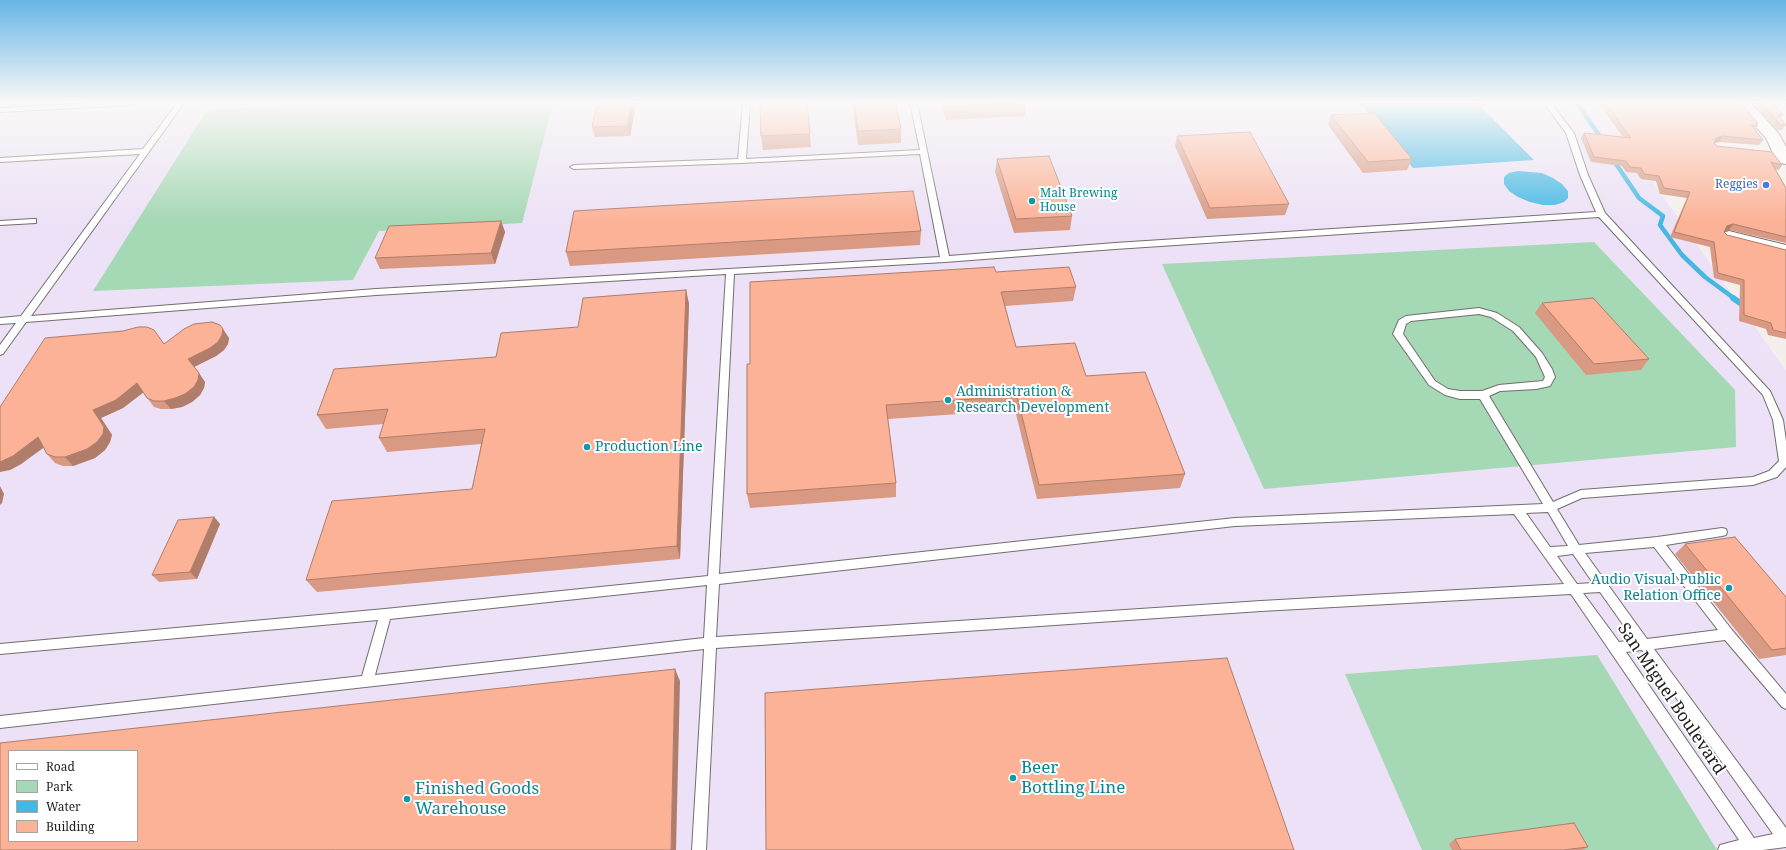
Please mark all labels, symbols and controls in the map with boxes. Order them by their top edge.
place label: Reggies [1715,178,1758,192]
marker: Reggies [1761,180,1771,190]
place label: Malt Brewing House [1040,187,1117,215]
marker: Malt Brewing House [1027,196,1037,206]
place label: Administration & Research Development [956,384,1109,416]
marker: Administration & Research Development [943,395,953,405]
place label: Production Line [595,439,702,455]
marker: Production Line [582,442,592,452]
place label: Audio Visual Public Relation Office [1591,572,1721,604]
marker: Audio Visual Public Relation Office [1724,583,1734,593]
street label: San Miguel Boulevard [1613,619,1729,779]
legend [8,750,138,842]
text: Road [46,758,75,775]
place label: Beer Bottling Line [1021,758,1125,798]
marker: Beer Bottling Line [1008,773,1018,783]
text: Park [46,778,73,795]
place label: Finished Goods Warehouse [415,779,539,819]
marker: Finished Goods Warehouse [402,794,412,804]
text: Water [46,798,81,815]
text: Building [46,818,94,835]

